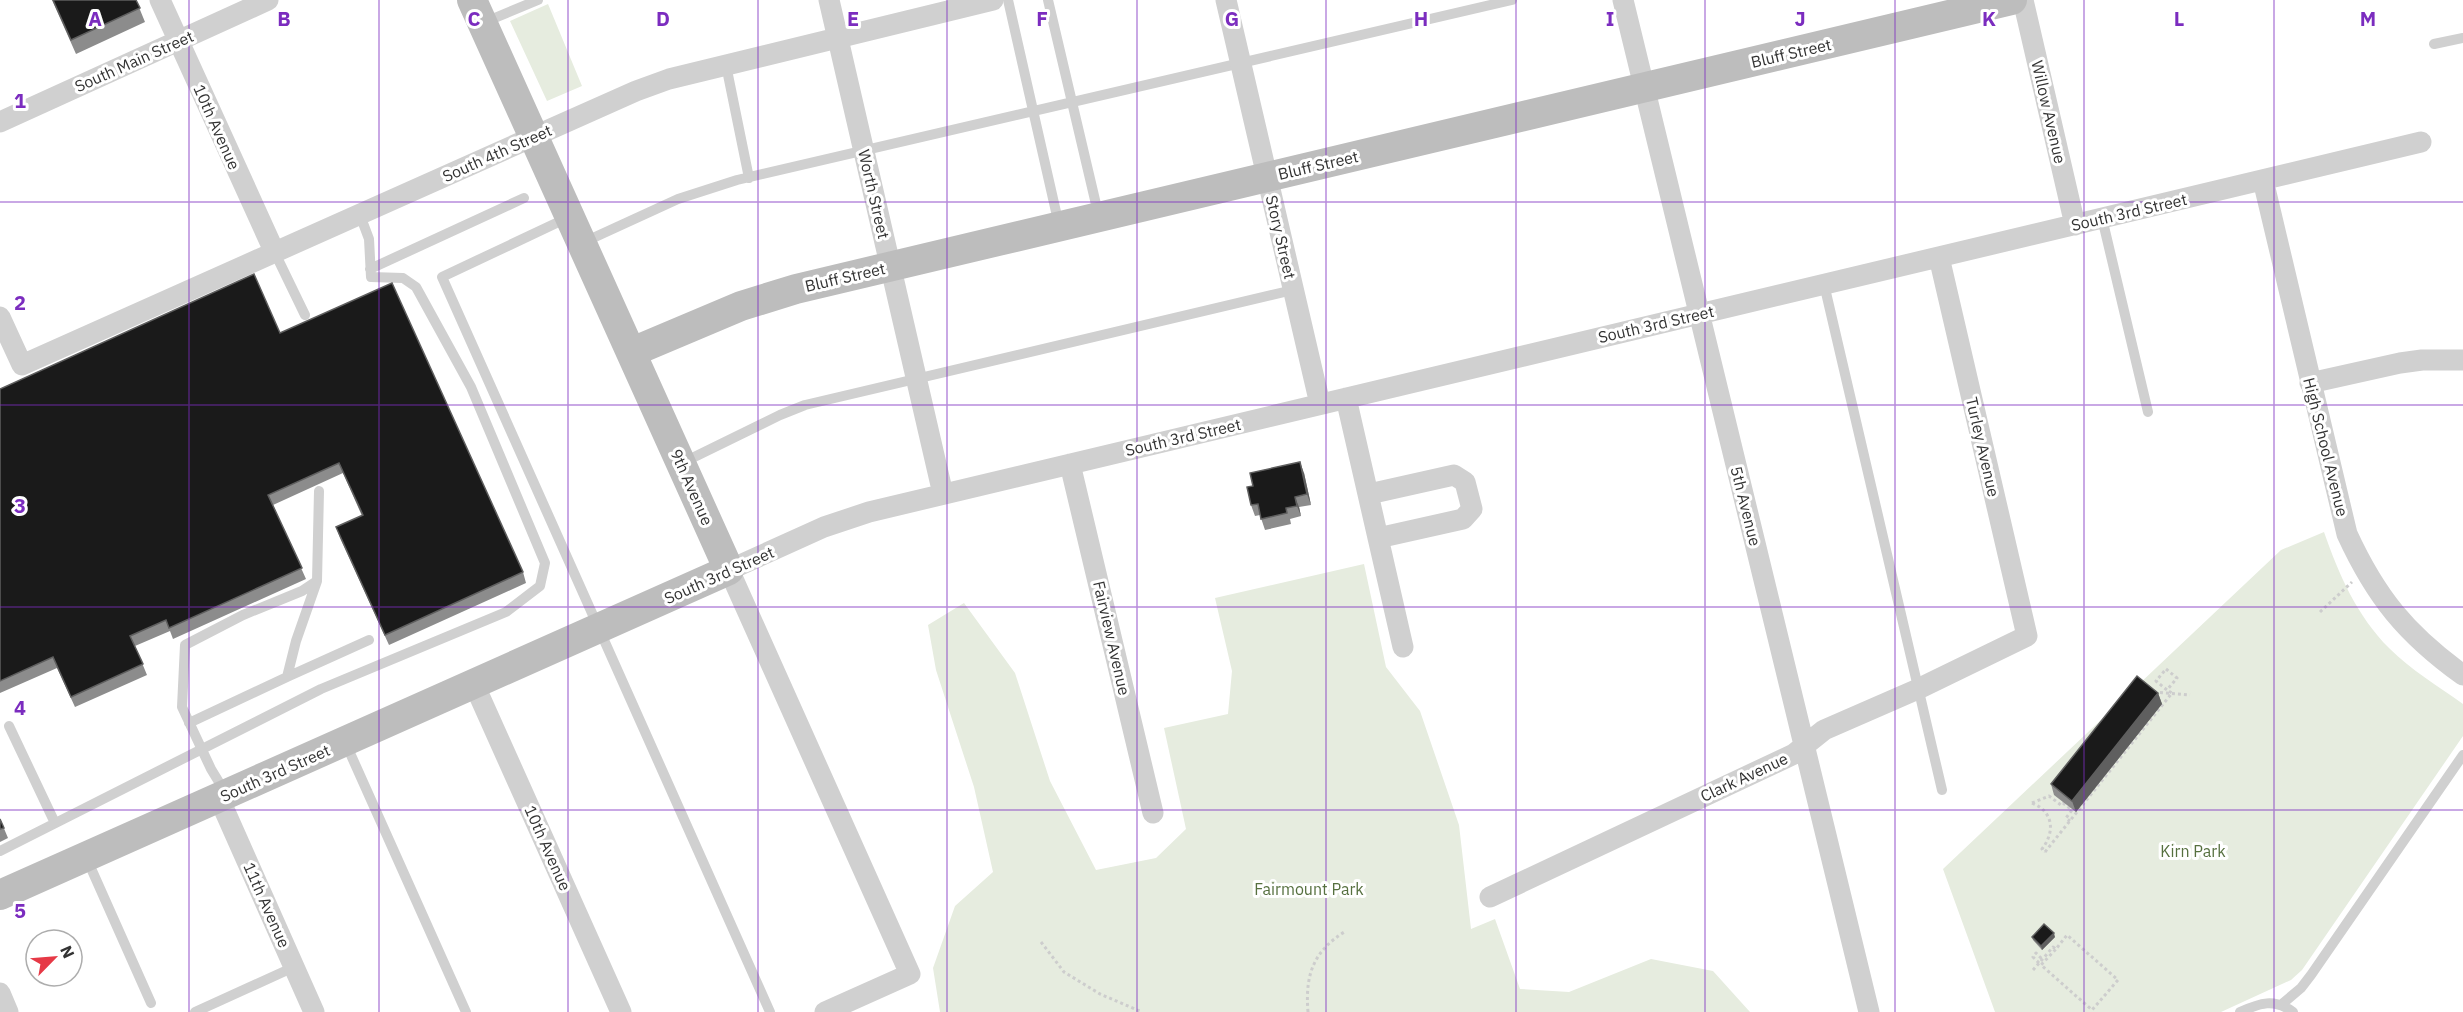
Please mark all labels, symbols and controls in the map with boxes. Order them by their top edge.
text: A [88,5,102,32]
text: B [277,5,291,32]
text: C [467,5,481,32]
text: D [656,5,670,32]
text: E [847,5,859,32]
text: F [1036,5,1048,32]
text: G [1225,5,1239,32]
text: H [1414,5,1428,32]
text: I [1606,5,1614,32]
text: J [1794,5,1806,32]
text: K [1982,5,1996,32]
text: L [2174,5,2184,32]
text: M [2360,5,2376,32]
street label: South Main Street [71,26,197,96]
street label: Bluff Street [1749,34,1833,72]
street label: Willow Avenue [2027,58,2071,166]
street label: 10th Avenue [189,81,245,173]
text: 1 [14,87,26,114]
street label: South 4th Street [439,120,555,186]
street label: Bluff Street [1276,146,1360,184]
street label: Worth Street [854,147,894,241]
street label: South 3rd Street [2069,189,2189,235]
street label: Story Street [1262,193,1300,281]
street label: Bluff Street [803,258,887,296]
text: 2 [14,289,26,316]
street label: South 3rd Street [1596,301,1716,347]
street label: High School Avenue [2299,375,2353,519]
street label: Turley Avenue [1962,395,2004,499]
street label: South 3rd Street [1123,414,1243,460]
street label: 9th Avenue [666,446,718,528]
street label: 5th Avenue [1726,464,1766,548]
text: 3 [14,492,26,519]
street label: South 3rd Street [661,542,777,608]
street label: Fairview Avenue [1089,579,1135,697]
text: 4 [14,694,26,721]
street label: South 3rd Street [217,740,333,806]
street label: Clark Avenue [1697,748,1791,806]
street label: 10th Avenue [520,802,576,894]
park label: Kirn Park [2160,841,2226,861]
street label: 11th Avenue [239,859,295,951]
park label: Fairmount Park [1254,879,1364,899]
text: 5 [14,897,26,924]
north arrow [24,928,84,988]
text: N [56,942,79,961]

